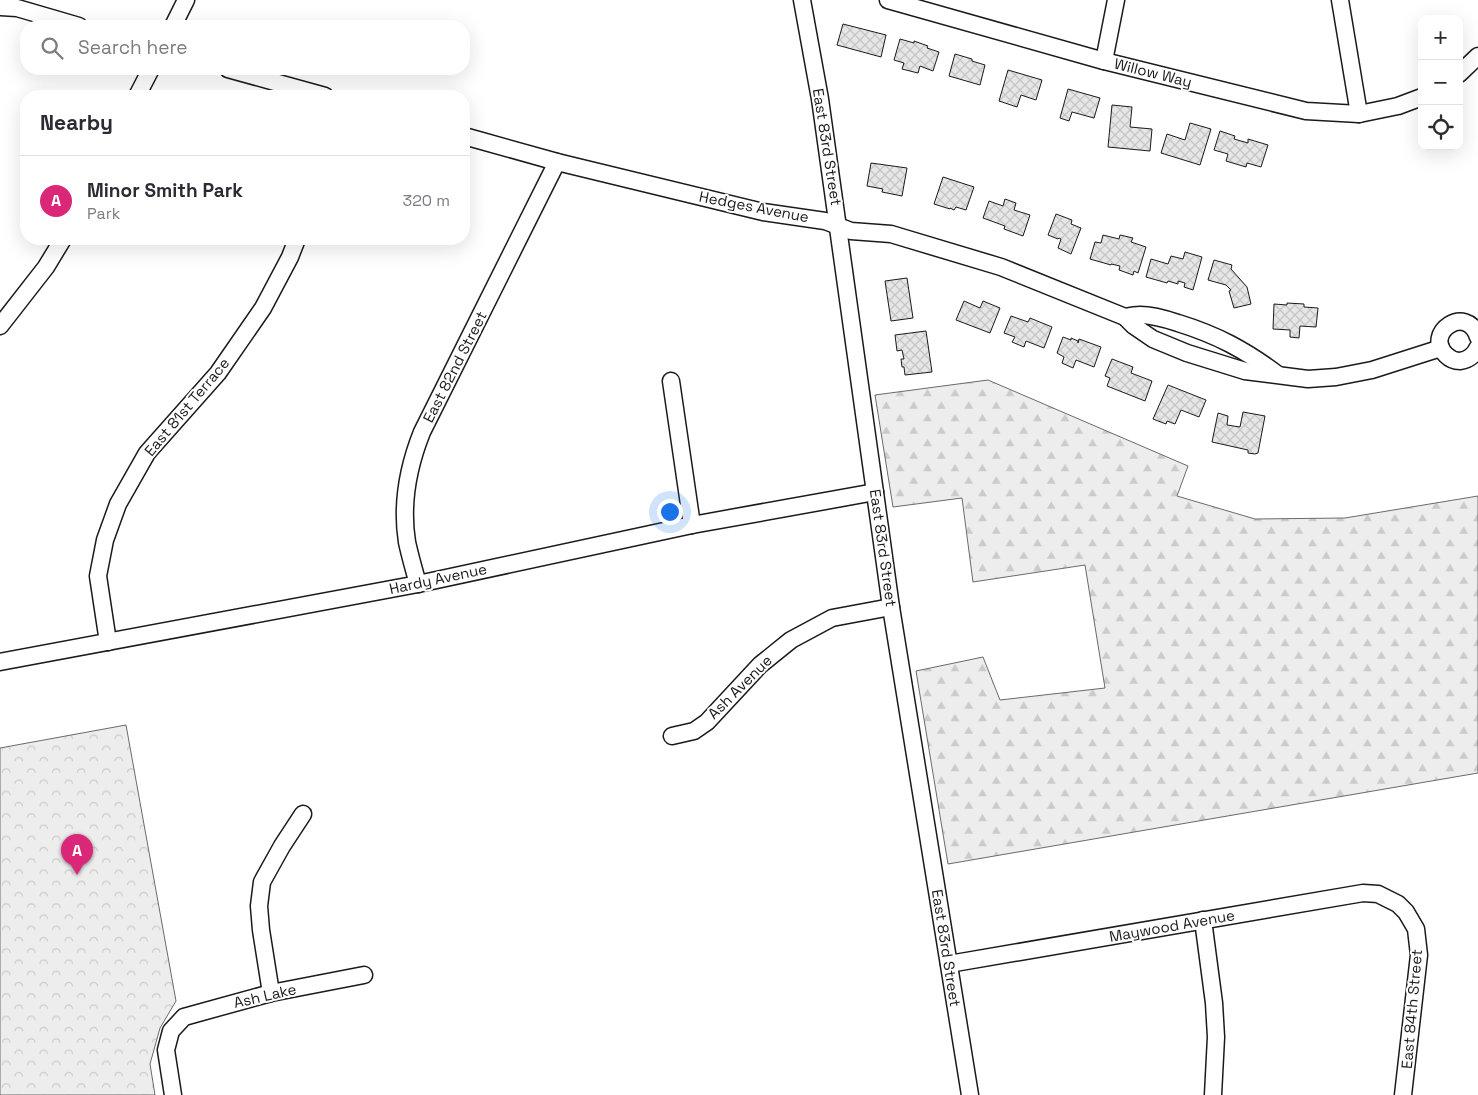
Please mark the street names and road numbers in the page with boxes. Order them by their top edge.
street label: Willow Way [1112,54,1194,91]
street label: East 83rd Street [809,87,846,207]
street label: Hedges Avenue [698,187,811,226]
street label: East 82nd Street [418,308,491,426]
street label: East 81st Terrace [140,353,233,460]
street label: East 83rd Street [866,488,901,608]
street label: Hardy Avenue [387,559,489,598]
street label: Ash Avenue [704,650,776,723]
street label: East 83rd Street [928,888,965,1008]
street label: Maywood Avenue [1108,905,1236,946]
street label: East 84th Street [1397,948,1426,1070]
street label: Ash Lake [232,979,298,1012]

